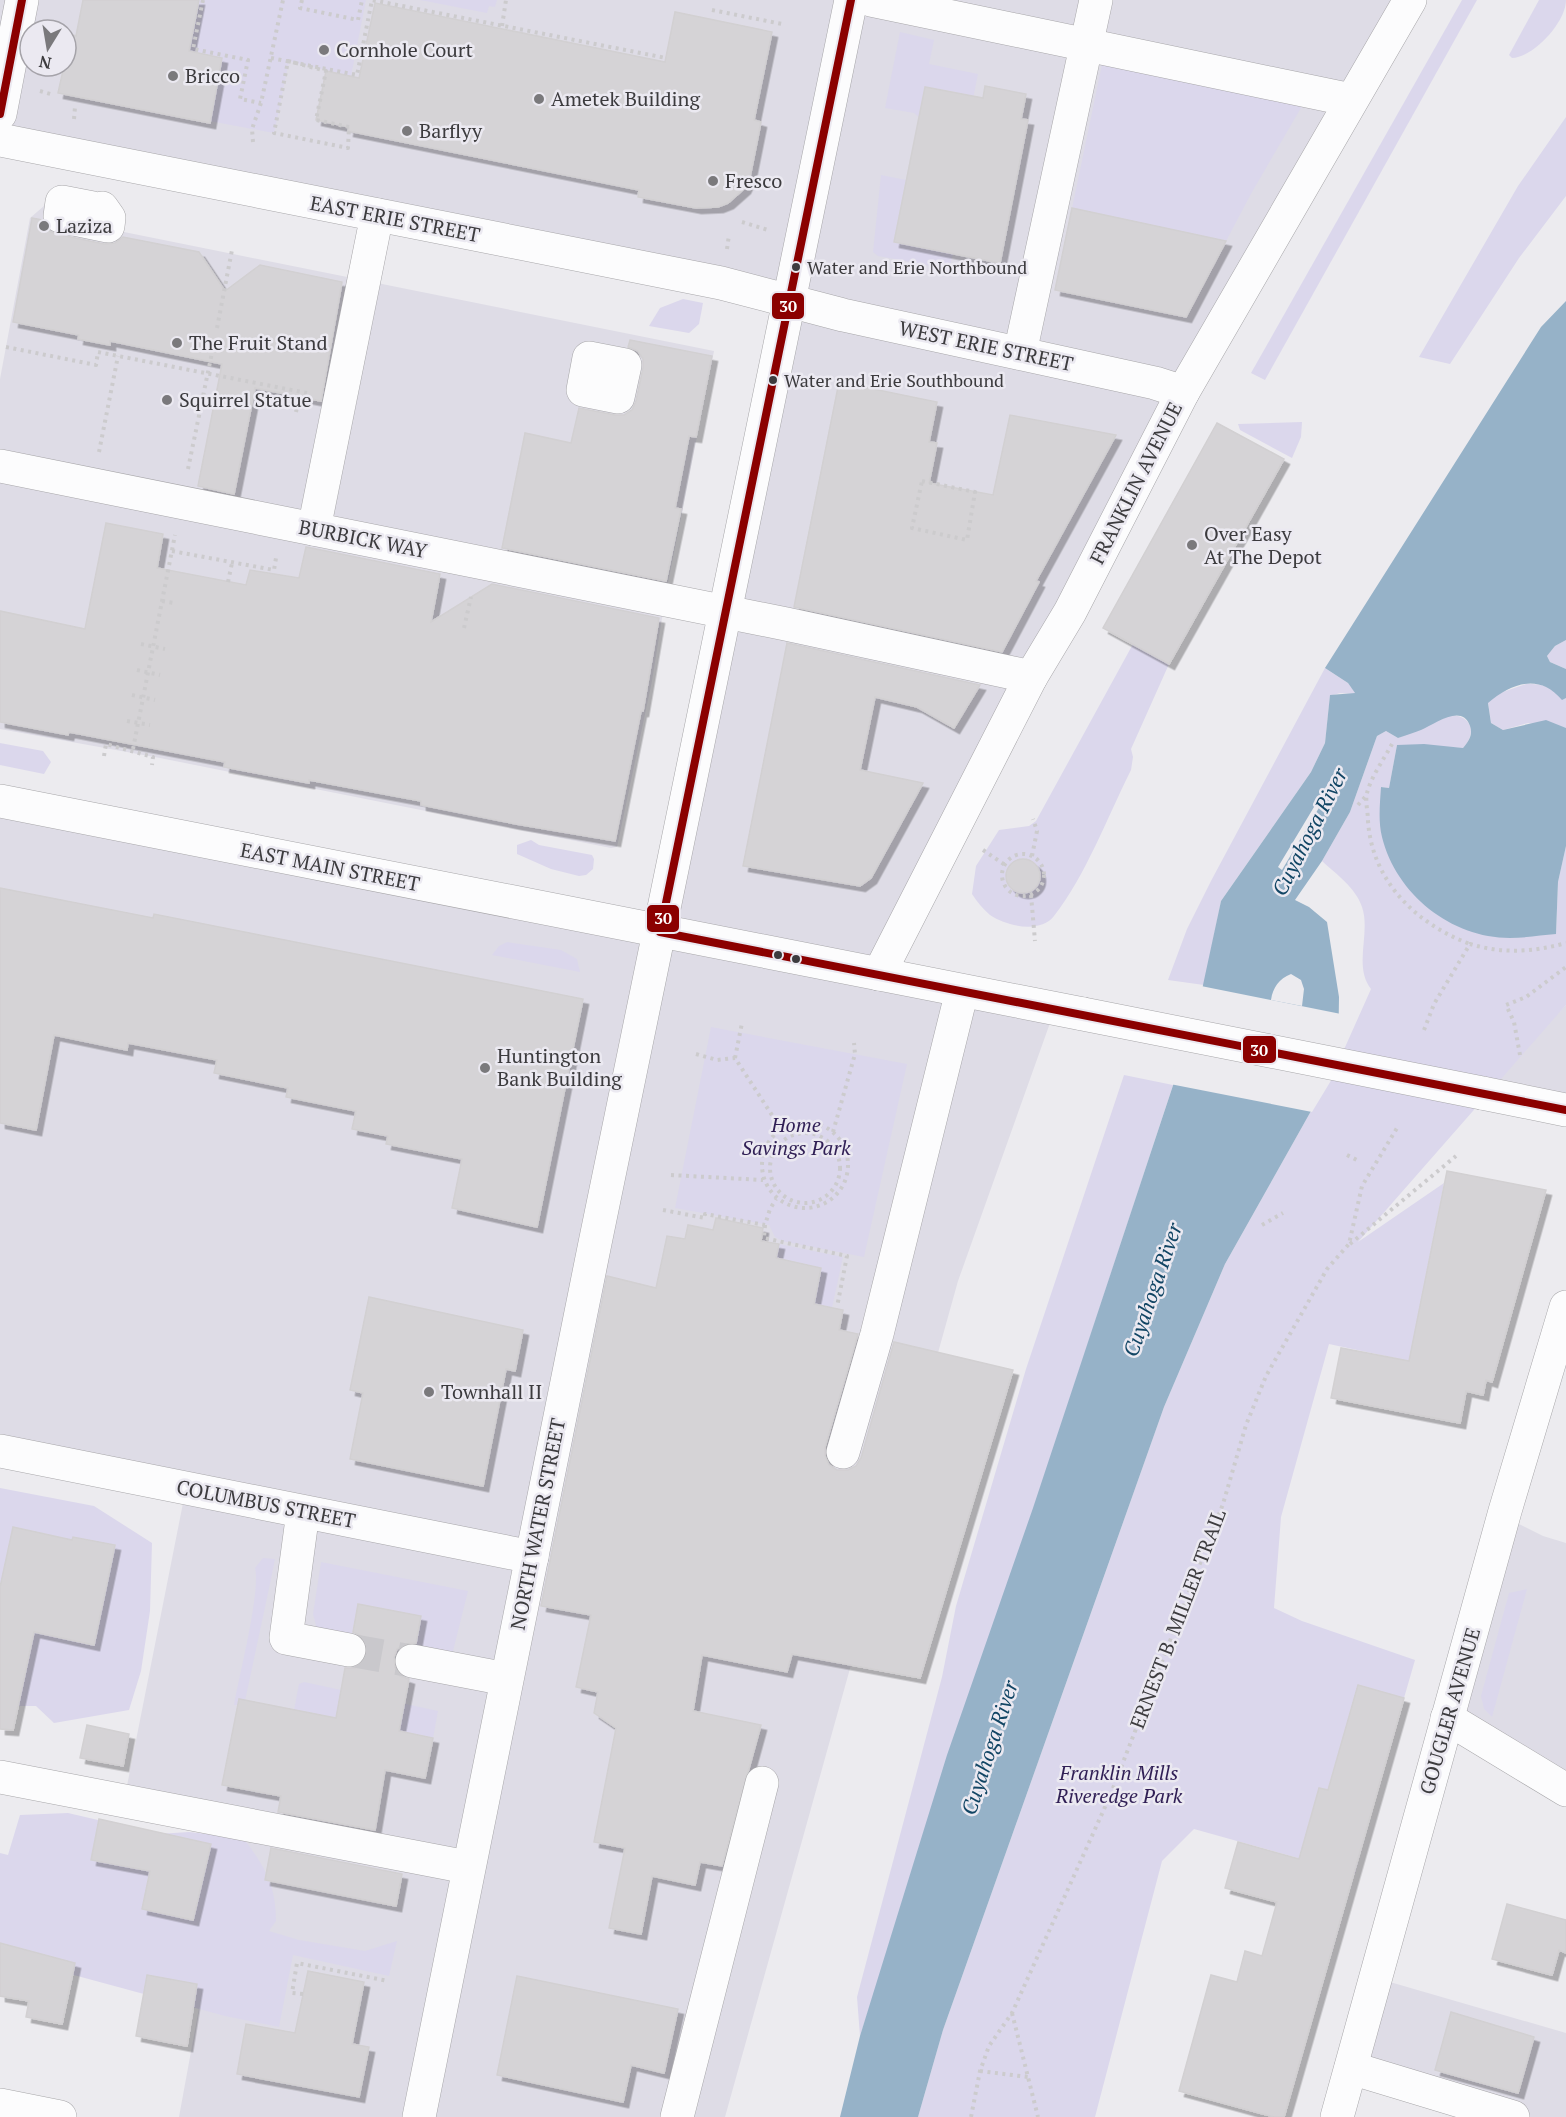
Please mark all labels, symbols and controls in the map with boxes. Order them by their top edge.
north arrow [18,18,78,78]
place label: Cornhole Court [336,36,473,63]
marker: Cornhole Court [317,43,331,57]
text: N [37,51,53,75]
place label: Bricco [185,62,240,89]
marker: Bricco [166,69,180,83]
place label: Ametek Building [551,85,700,112]
marker: Ametek Building [532,92,546,106]
place label: Barflyy [419,117,483,144]
marker: Barflyy [400,124,414,138]
place label: Fresco [725,167,782,194]
marker: Fresco [706,174,720,188]
street label: EAST ERIE STREET [308,189,482,248]
place label: Laziza [56,212,113,239]
marker: Laziza [37,219,51,233]
place label: Water and Erie Northbound [807,255,1027,279]
marker: Water and Erie Northbound [790,261,802,273]
line badge: 30 [771,292,805,320]
text: 30 [779,295,797,317]
street label: WEST ERIE STREET [896,314,1076,377]
place label: The Fruit Stand [189,329,328,356]
marker: The Fruit Stand [170,336,184,350]
place label: Water and Erie Southbound [784,368,1004,392]
marker: Water and Erie Southbound [767,374,779,386]
place label: Squirrel Statue [179,386,312,413]
marker: Squirrel Statue [160,393,174,407]
street label: FRANKLIN AVENUE [1083,397,1188,568]
street label: BURBICK WAY [297,513,430,564]
place label: Over Easy At The Depot [1204,520,1322,570]
marker: Over Easy At The Depot [1185,538,1199,552]
water label: Cuyahoga River [1265,762,1354,900]
street label: EAST MAIN STREET [238,836,422,897]
line badge: 30 [646,904,680,933]
text: 30 [654,907,672,929]
unlabelled marker [772,949,784,961]
unlabelled marker [790,953,802,965]
line badge: 30 [1242,1035,1277,1064]
text: 30 [1250,1039,1268,1061]
place label: Huntington Bank Building [497,1042,622,1092]
marker: Huntington Bank Building [478,1061,492,1075]
park label: Home Savings Park [741,1111,851,1161]
water label: Cuyahoga River [1116,1218,1188,1360]
place label: Townhall II [441,1378,542,1405]
marker: Townhall II [422,1385,436,1399]
street label: NORTH WATER STREET [504,1416,571,1632]
street label: COLUMBUS STREET [174,1473,358,1534]
street label: ERNEST B. MILLER TRAIL [1123,1505,1232,1732]
street label: GOUGLER AVENUE [1413,1624,1486,1797]
water label: Cuyahoga River [954,1676,1024,1818]
park label: Franklin Mills Riveredge Park [1055,1759,1183,1809]

